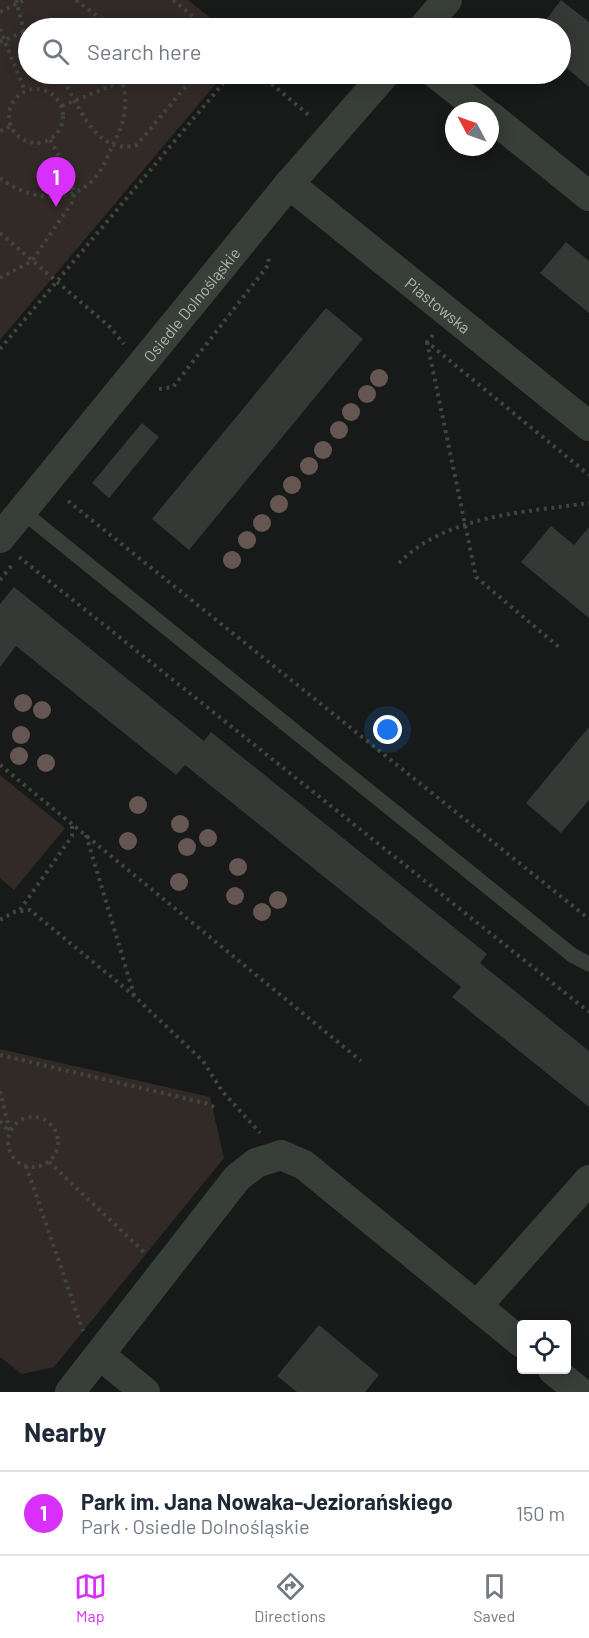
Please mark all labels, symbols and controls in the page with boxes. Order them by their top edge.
search box [18,18,571,84]
icon: search [39,35,72,68]
text: Search here [87,38,201,64]
north arrow [445,102,499,156]
pin: 1 [36,158,76,207]
street label: Osiedle Dolnośląskie [139,243,243,365]
street label: Piastowska [402,273,475,337]
your location [373,715,402,744]
map controls [517,1320,571,1374]
button: locate [517,1320,571,1374]
text: Nearby [24,1416,106,1447]
text: Park im. Jana Nowaka-Jeziorańskiego [81,1488,453,1514]
text: 1 [40,1501,47,1525]
text: 150 m [516,1501,565,1525]
text: Park · Osiedle Dolnośląskie [81,1514,310,1538]
tab: Map [74,1570,107,1625]
tab: Directions [254,1570,326,1625]
tab: Saved [473,1570,515,1625]

